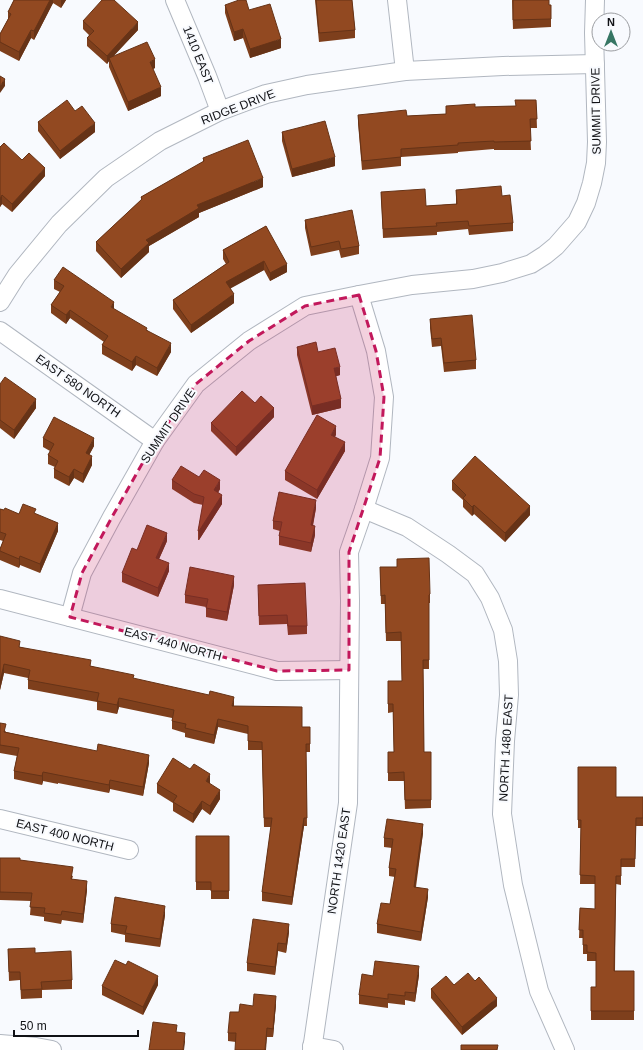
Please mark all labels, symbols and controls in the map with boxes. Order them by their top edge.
north arrow [591,12,631,52]
text: N [607,16,615,28]
street label: 1410 EAST [180,24,216,87]
street label: SUMMIT DRIVE [588,67,604,155]
street label: RIDGE DRIVE [199,86,277,128]
street label: EAST 580 NORTH [33,352,123,420]
street label: SUMMIT DRIVE [138,386,198,466]
street label: EAST 440 NORTH [123,624,223,664]
street label: NORTH 1480 EAST [496,693,516,802]
street label: NORTH 1420 EAST [325,806,353,915]
street label: EAST 400 NORTH [15,816,115,854]
scale bar [14,1012,138,1038]
text: 50 m [20,1019,47,1033]

